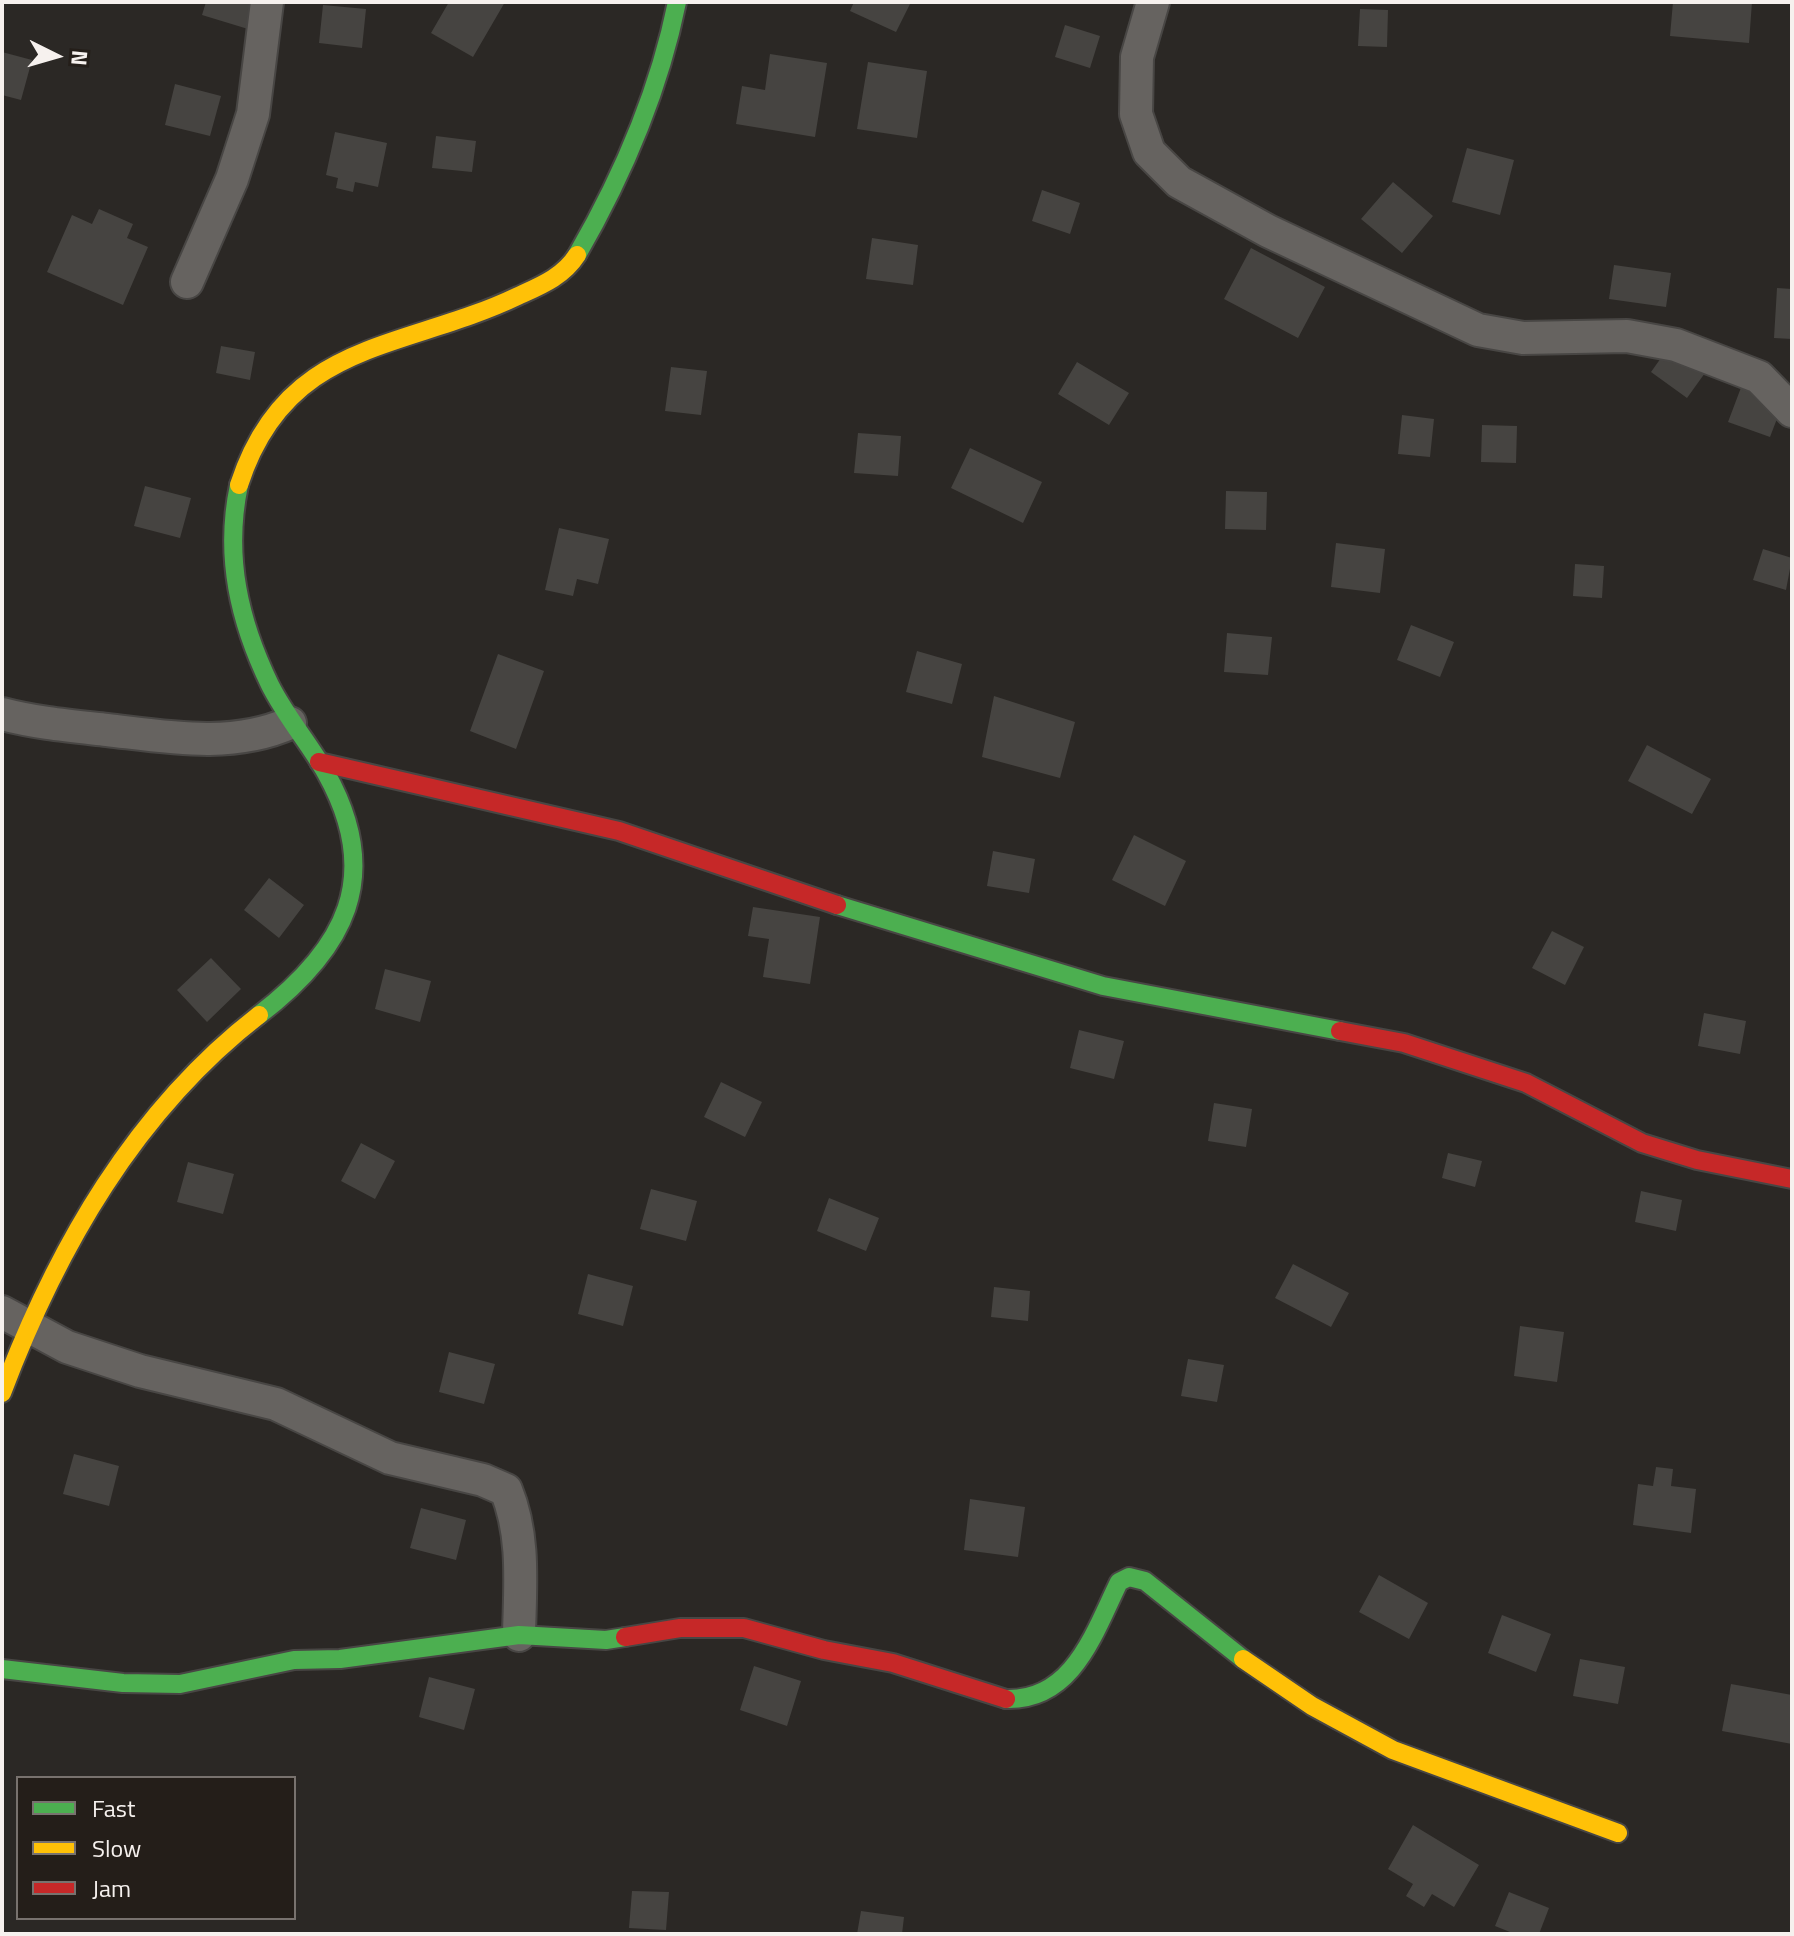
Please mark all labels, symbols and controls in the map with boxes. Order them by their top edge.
north arrow [16,16,96,96]
text: N [62,49,98,67]
legend [16,1776,296,1920]
text: Fast [92,1790,135,1826]
text: Slow [92,1830,141,1866]
text: Jam [92,1870,131,1906]

